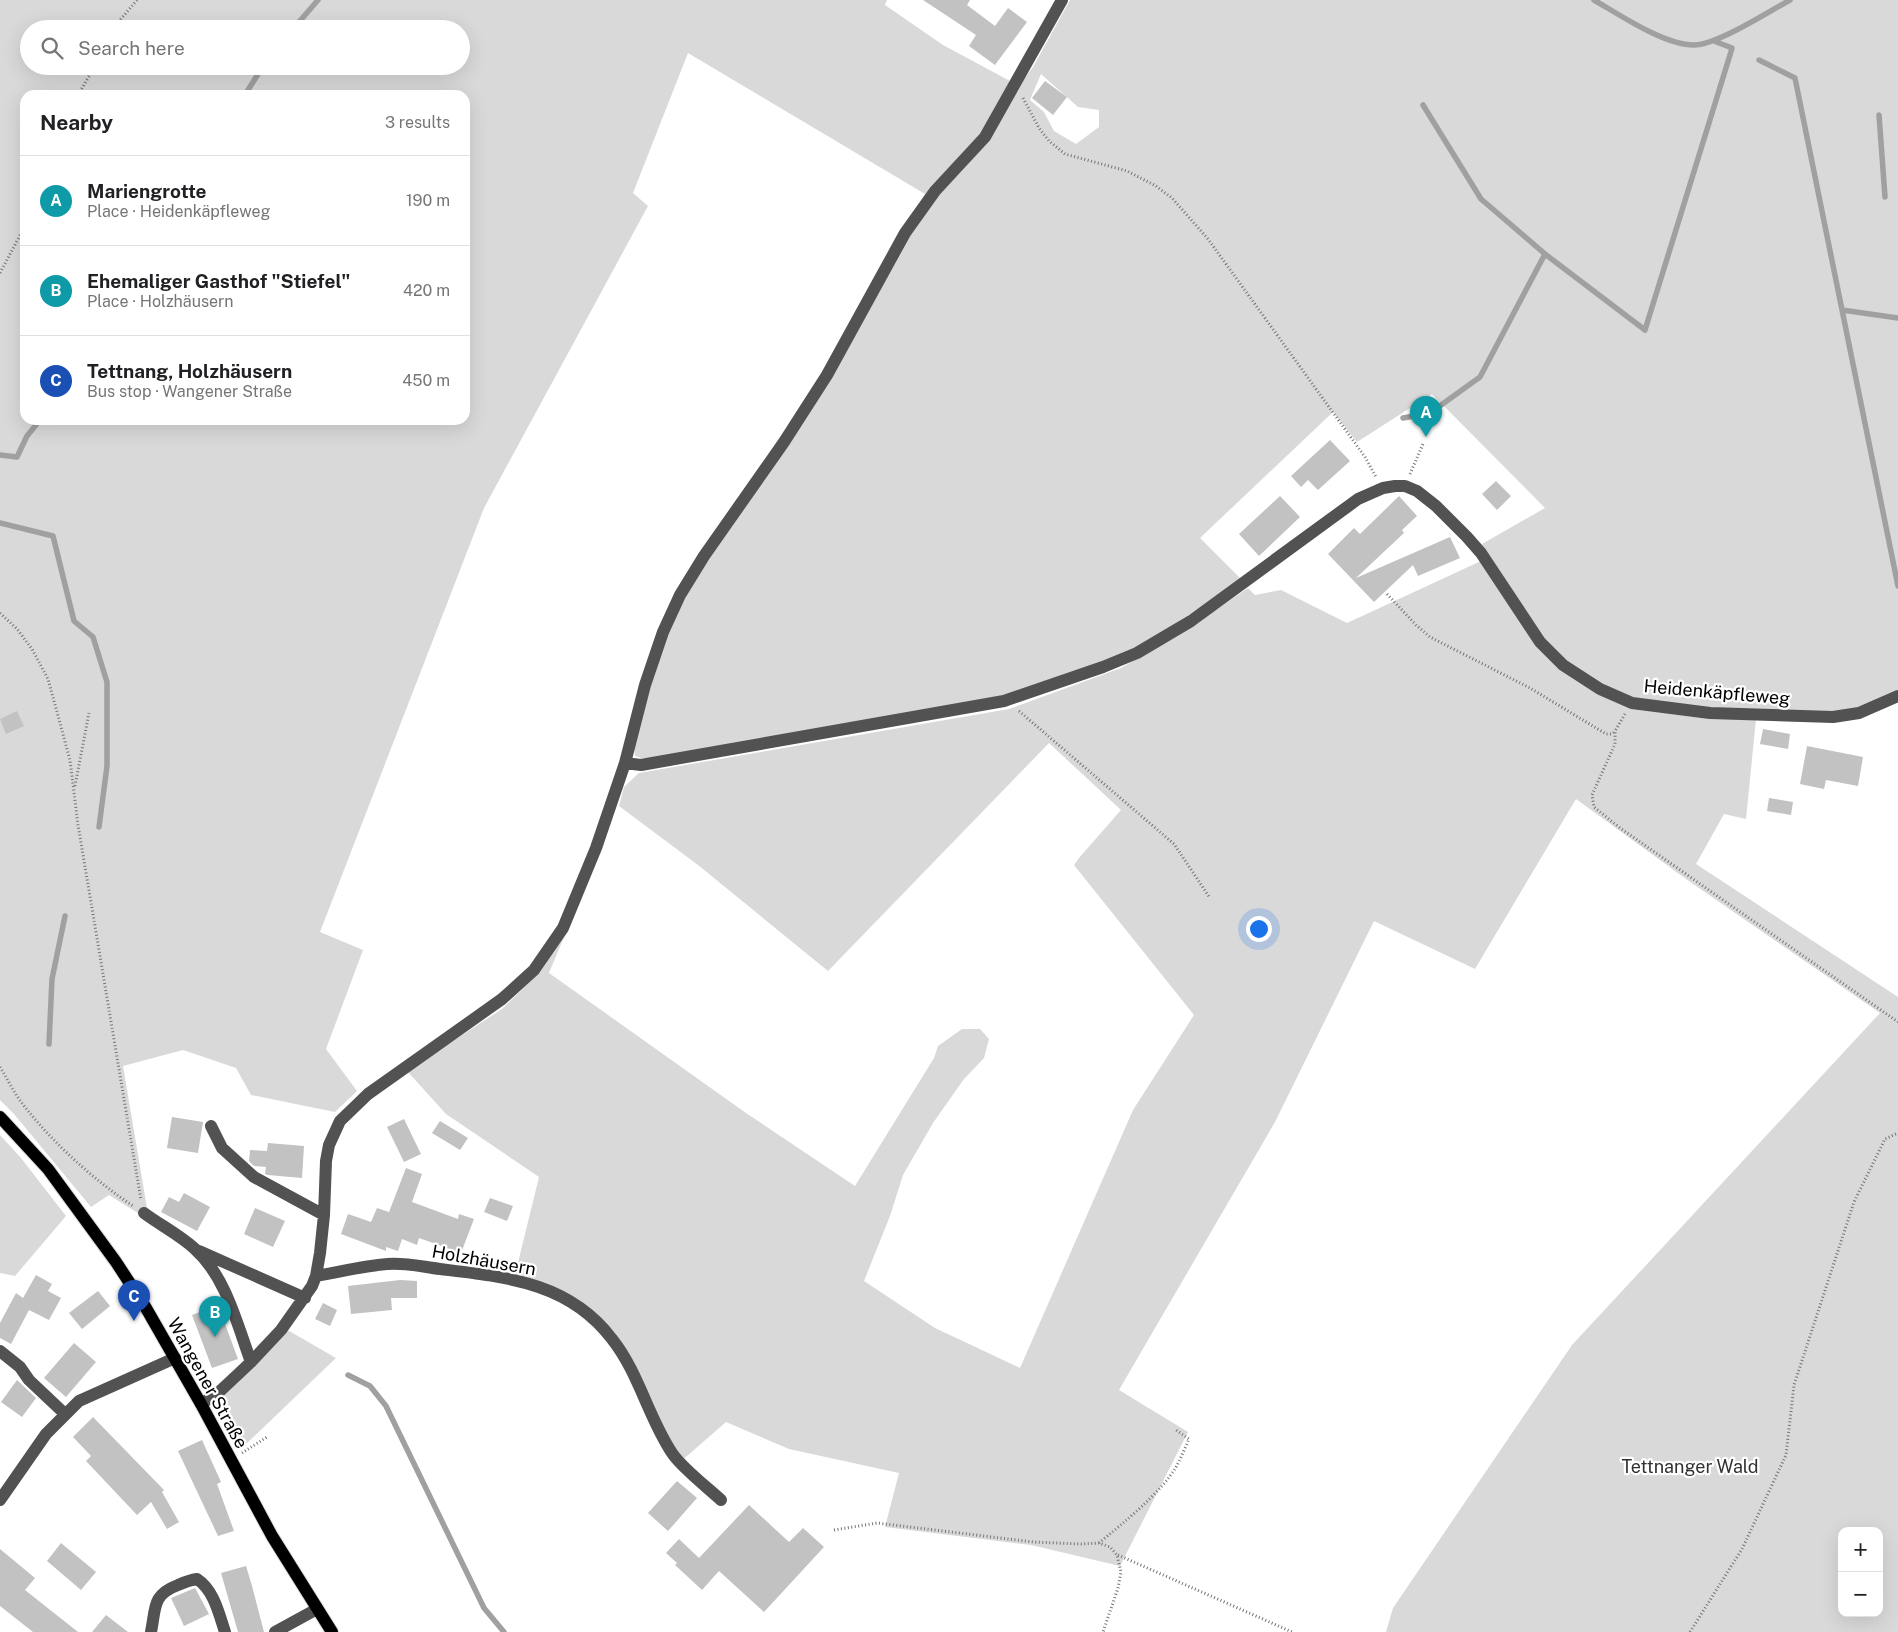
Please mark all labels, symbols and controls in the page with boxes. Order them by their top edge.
search box [20,20,470,75]
icon: search [38,34,66,62]
text: Search here [78,37,185,59]
text: Nearby [40,110,113,135]
text: 3 results [385,113,450,132]
text: Mariengrotte [87,180,206,202]
text: A [50,191,62,210]
text: 190 m [406,191,450,210]
text: Place · Heidenkäpfleweg [87,202,271,221]
text: Ehemaliger Gasthof "Stiefel" [87,270,350,292]
text: B [51,281,61,300]
text: 420 m [403,281,450,300]
text: Place · Holzhäusern [87,292,234,311]
text: Tettnang, Holzhäusern [87,360,292,382]
text: C [50,371,62,390]
text: 450 m [402,371,450,390]
text: Bus stop · Wangener Straße [87,382,292,401]
pin: A [1410,396,1442,437]
street label: Heidenkäpfleweg [1643,675,1791,709]
your location [1246,916,1272,942]
street label: Holzhäusern [430,1240,538,1280]
pin: C [118,1280,150,1321]
pin: B [199,1296,231,1337]
street label: Wangener Straße [163,1314,253,1452]
park label: Tettnanger Wald [1621,1456,1759,1477]
map controls [1838,1527,1883,1617]
button: + [1838,1527,1883,1572]
button: − [1838,1572,1883,1617]

